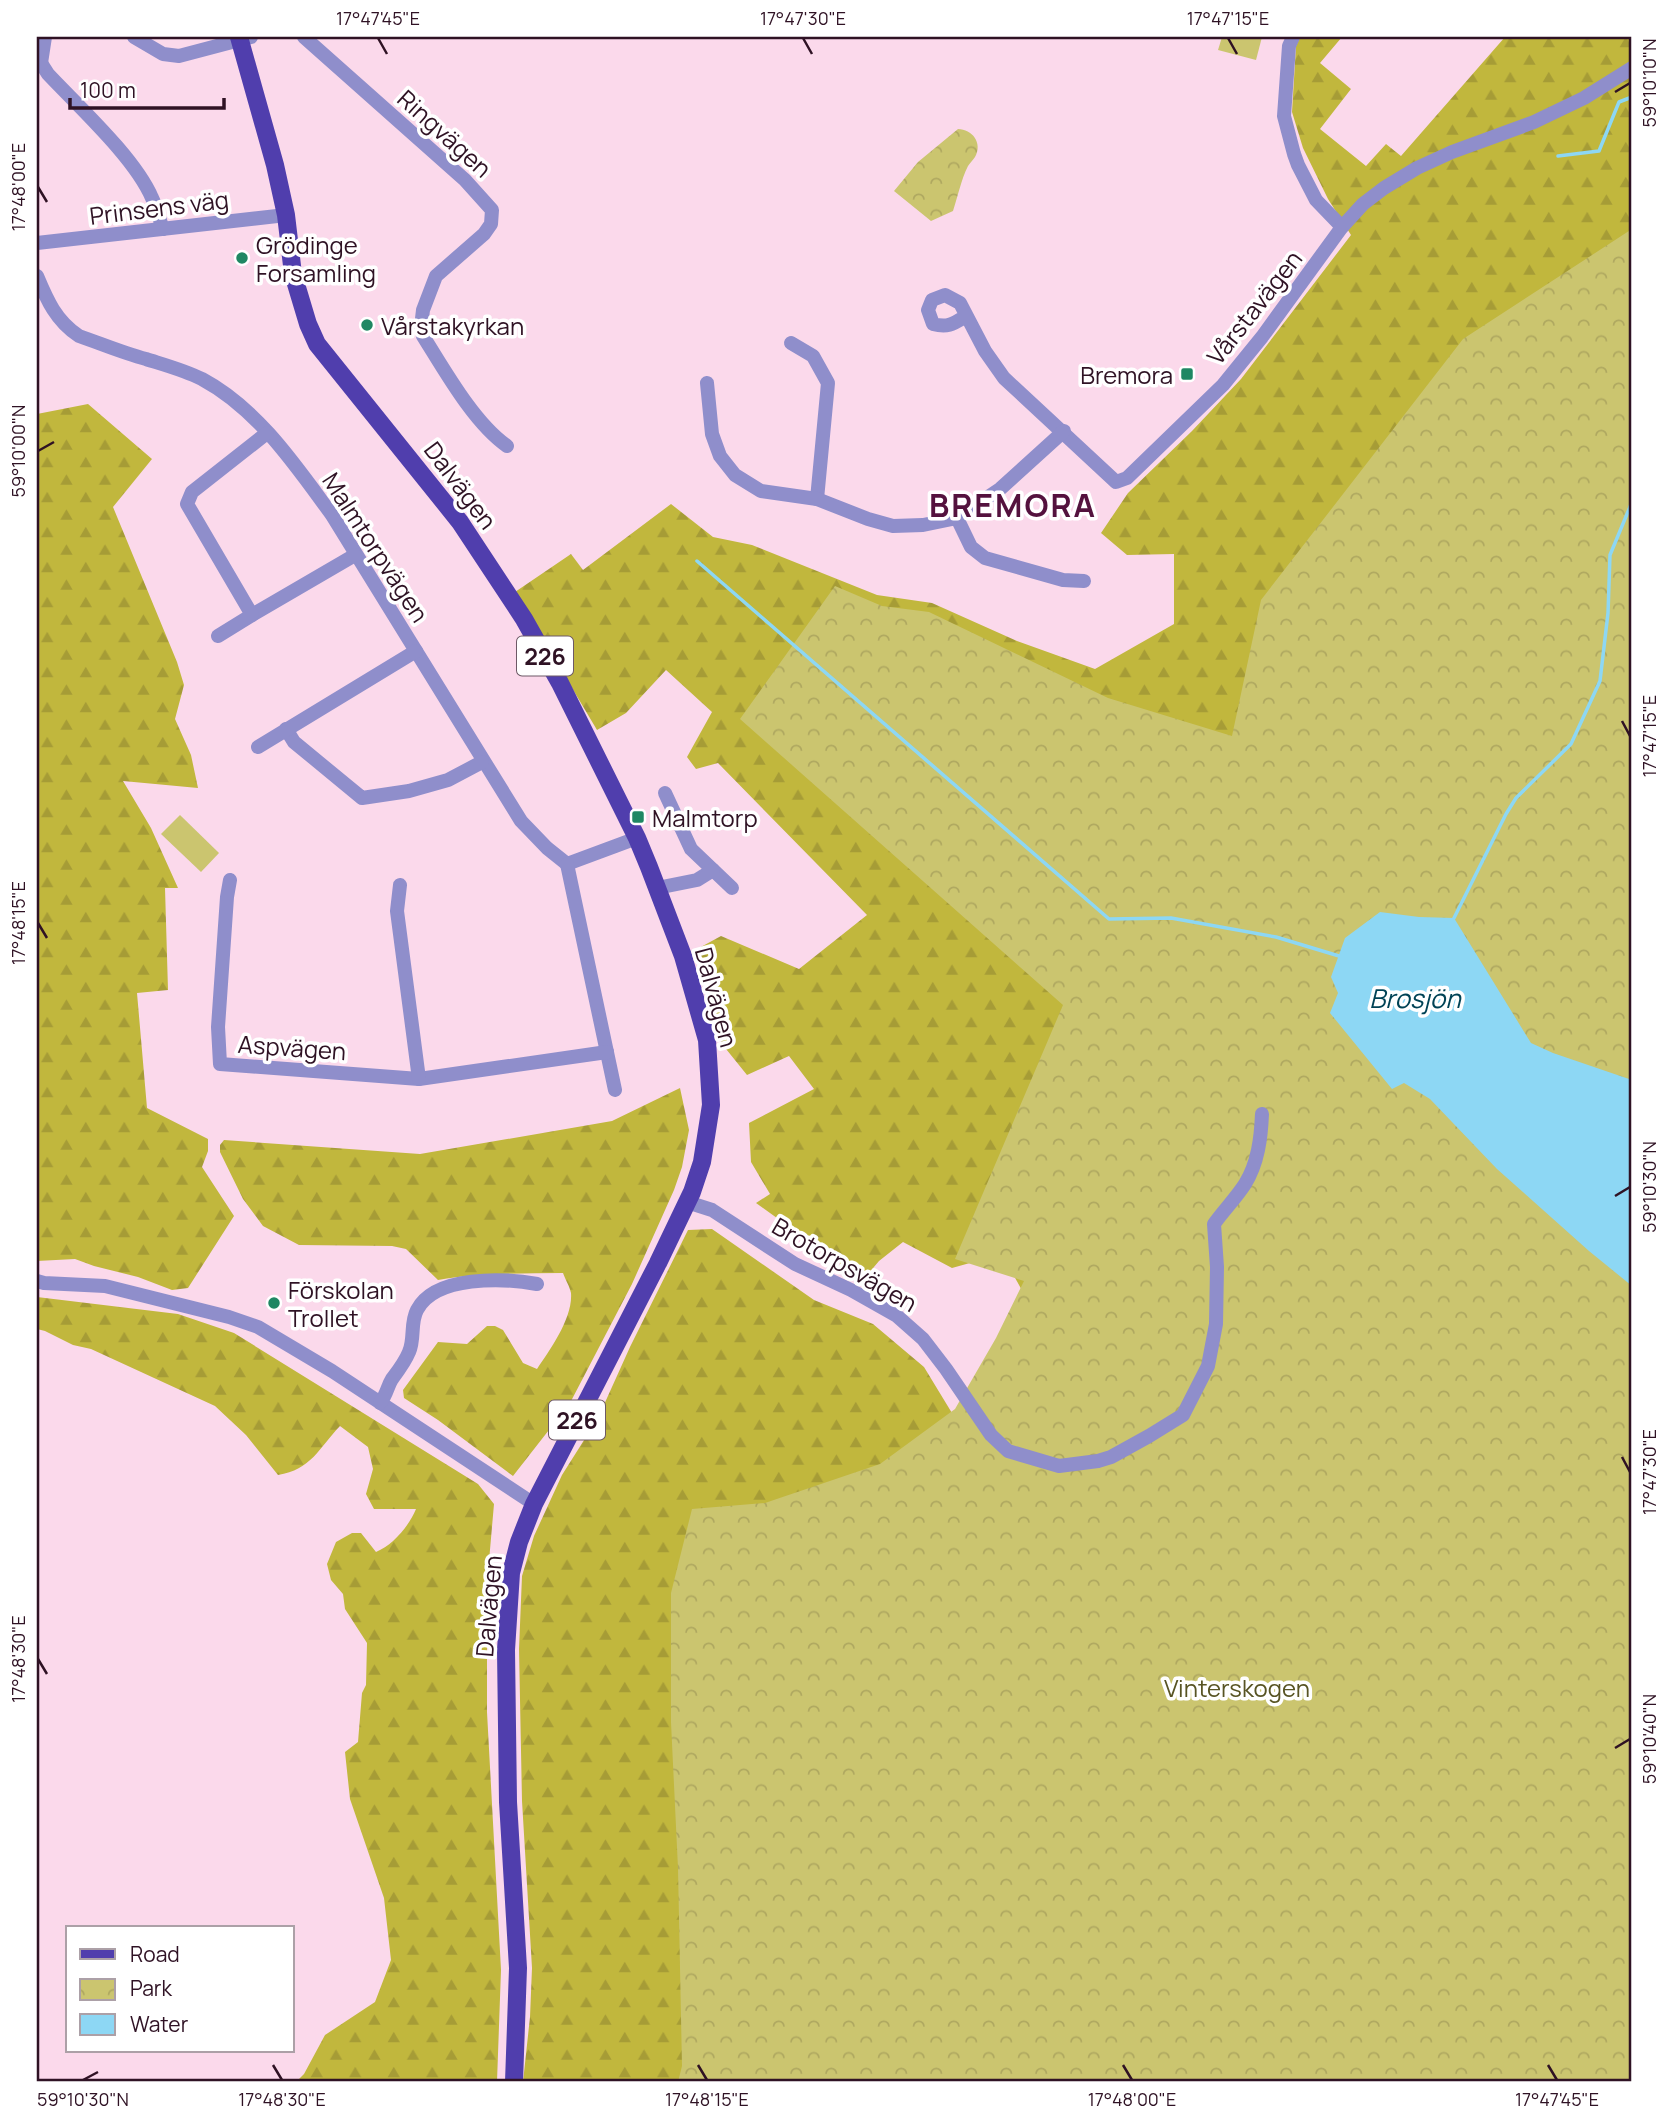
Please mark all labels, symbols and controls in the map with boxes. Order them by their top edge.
text: 17°47'45"E [336,6,420,30]
text: 17°47'30"E [760,6,846,30]
text: 17°47'15"E [1187,6,1269,30]
text: 59°10'10"N [1637,39,1661,127]
scale bar [70,66,224,110]
text: 100 m [80,76,136,104]
street label: Ringvägen [391,82,499,184]
text: 17°48'00"E [6,143,30,231]
street label: Prinsens väg [88,182,230,232]
place label: Grödinge Forsamling [256,228,376,289]
street label: Vårstavägen [1199,243,1309,371]
marker: Grödinge Forsamling [234,250,250,266]
place label: Vårstakyrkan [381,309,524,342]
marker: Vårstakyrkan [359,317,375,333]
place label: Bremora [1080,358,1173,391]
marker: Bremora [1179,366,1195,382]
text: 59°10'00"N [6,405,30,497]
street label: Dalvägen [417,434,505,536]
street label: Malmtorpvägen [315,466,437,628]
district label: BREMORA [929,483,1097,527]
road number: 226 [517,636,573,676]
text: 17°47'15"E [1637,695,1661,777]
place label: Malmtorp [652,801,758,834]
marker: Malmtorp [630,809,646,825]
text: 17°48'15"E [6,881,30,965]
street label: Dalvägen [688,943,746,1051]
water label: Brosjön [1369,980,1462,1016]
street label: Aspvägen [237,1027,347,1067]
text: 59°10'30"N [1637,1141,1661,1233]
street label: Brotorpsvägen [766,1209,924,1319]
place label: Förskolan Trollet [288,1273,394,1334]
marker: Förskolan Trollet [266,1295,282,1311]
road number: 226 [549,1400,605,1440]
text: 17°47'30"E [1637,1429,1661,1515]
street label: Dalvägen [467,1554,509,1658]
text: 17°48'30"E [6,1615,30,1703]
park label: Vinterskogen [1164,1671,1310,1704]
text: 59°10'40"N [1637,1694,1661,1784]
legend [66,1926,294,2052]
text: Road [130,1940,180,1968]
text: Park [130,1974,172,2002]
text: Water [130,2010,189,2038]
text: 59°10'30"N [37,2087,129,2111]
text: 17°48'30"E [238,2087,326,2111]
text: 17°48'15"E [665,2087,749,2111]
text: 17°48'00"E [1088,2087,1176,2111]
text: 17°47'45"E [1515,2087,1599,2111]

